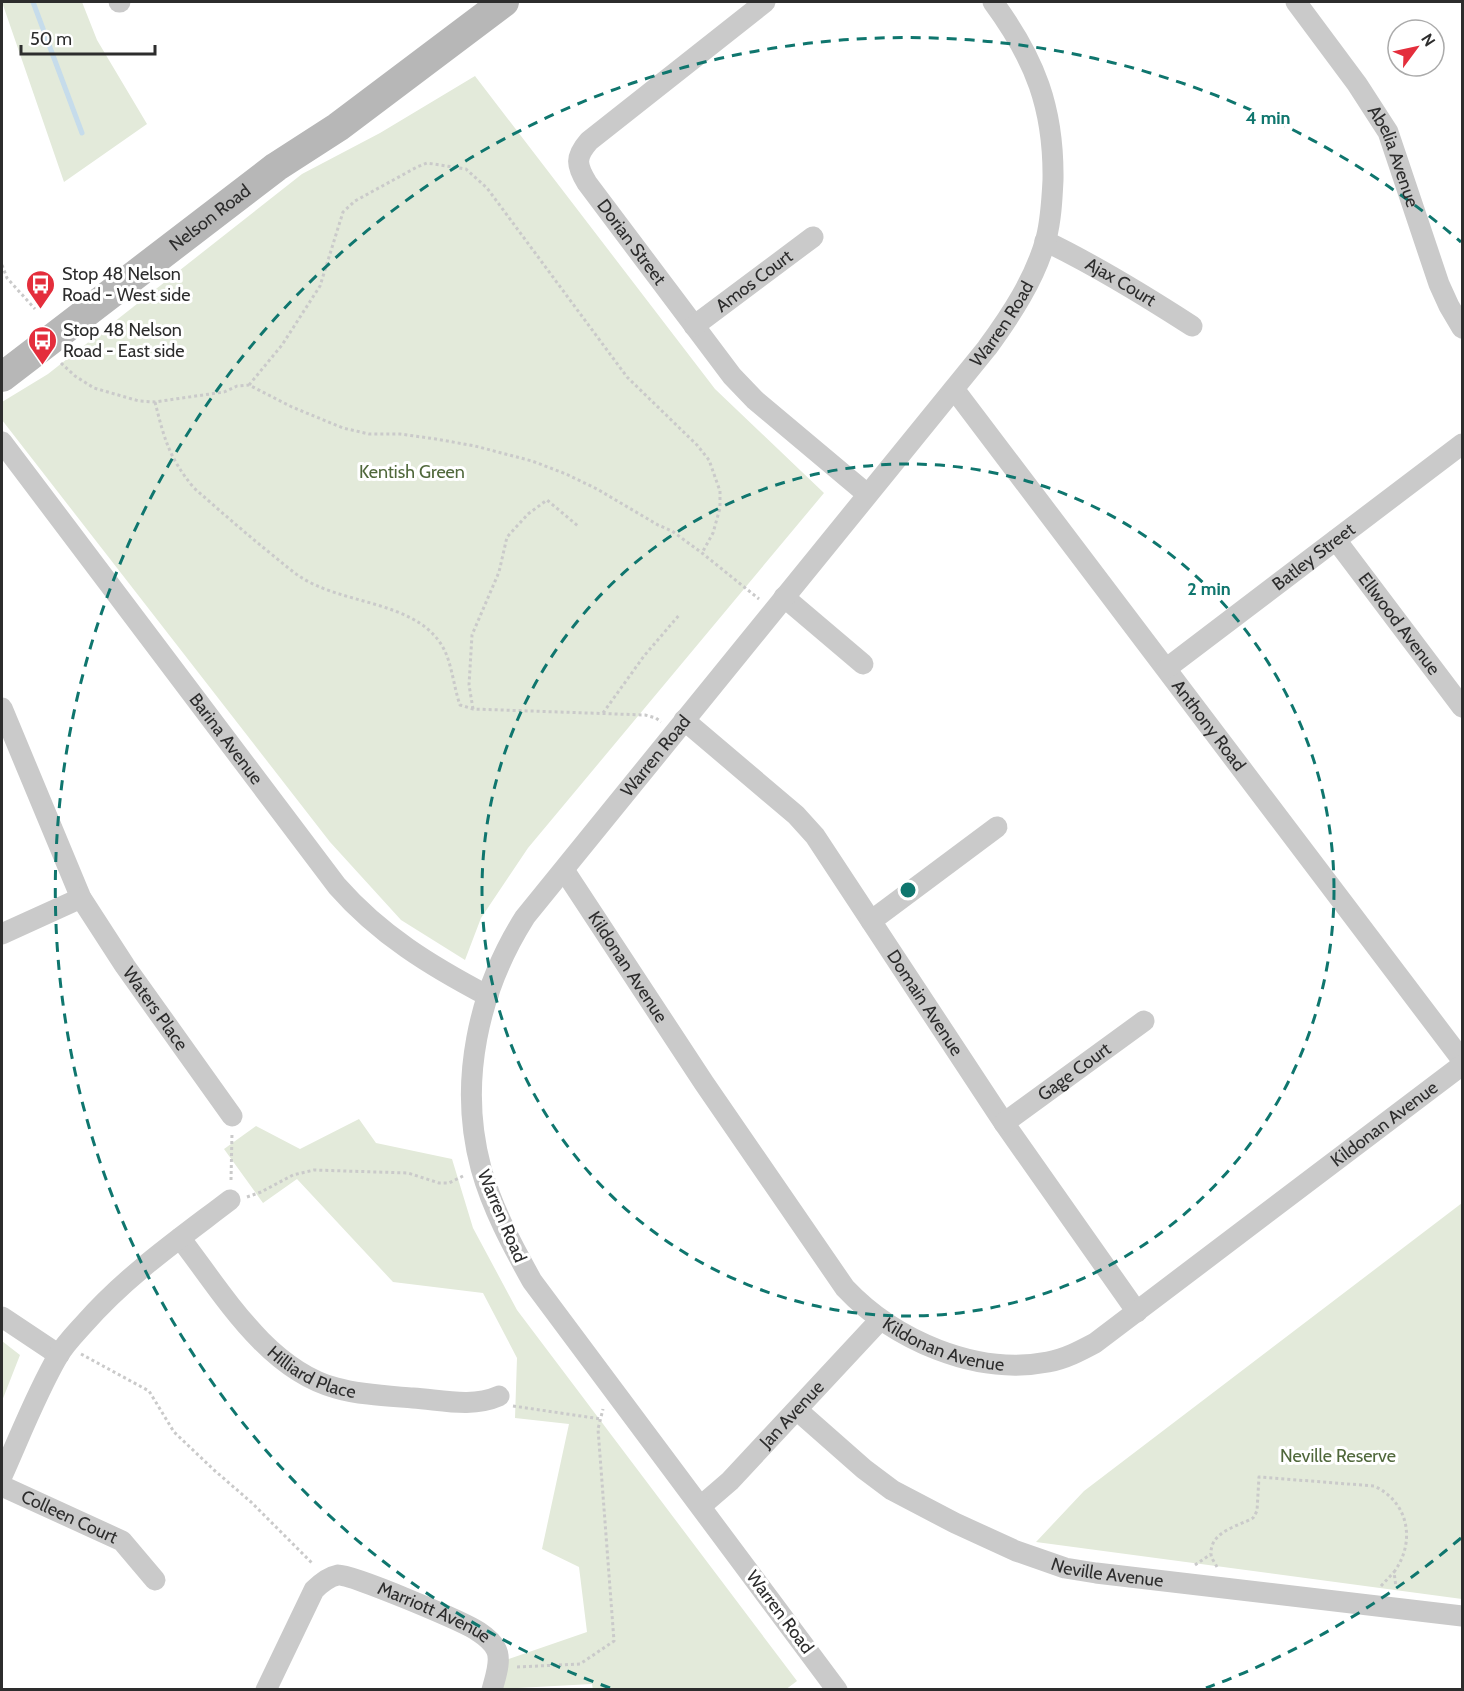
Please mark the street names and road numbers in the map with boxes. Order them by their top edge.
street label: Abelia Avenue [1363,101,1423,210]
street label: Nelson Road [165,180,255,256]
street label: Dorian Street [592,195,671,289]
street label: Amos Court [711,245,797,317]
street label: Ajax Court [1081,253,1160,311]
street label: Warren Road [965,277,1038,371]
street label: Batley Street [1268,518,1359,595]
street label: Ellwood Avenue [1354,568,1445,679]
street label: Anthony Road [1167,675,1250,775]
street label: Barina Avenue [185,689,268,789]
street label: Warren Road [616,711,695,801]
street label: Kildonan Avenue [583,907,672,1027]
street label: Domain Avenue [882,946,968,1060]
street label: Waters Place [118,962,193,1055]
street label: Gage Court [1034,1038,1115,1106]
street label: Kildonan Avenue [1326,1076,1442,1171]
street label: Warren Road [473,1166,531,1266]
street label: Kildonan Avenue [879,1313,1005,1376]
street label: Hilliard Place [263,1341,358,1403]
street label: Jan Avenue [754,1376,829,1454]
street label: Colleen Court [18,1485,121,1548]
street label: Neville Avenue [1048,1553,1165,1592]
street label: Warren Road [742,1566,818,1658]
street label: Marriott Avenue [375,1577,495,1648]

